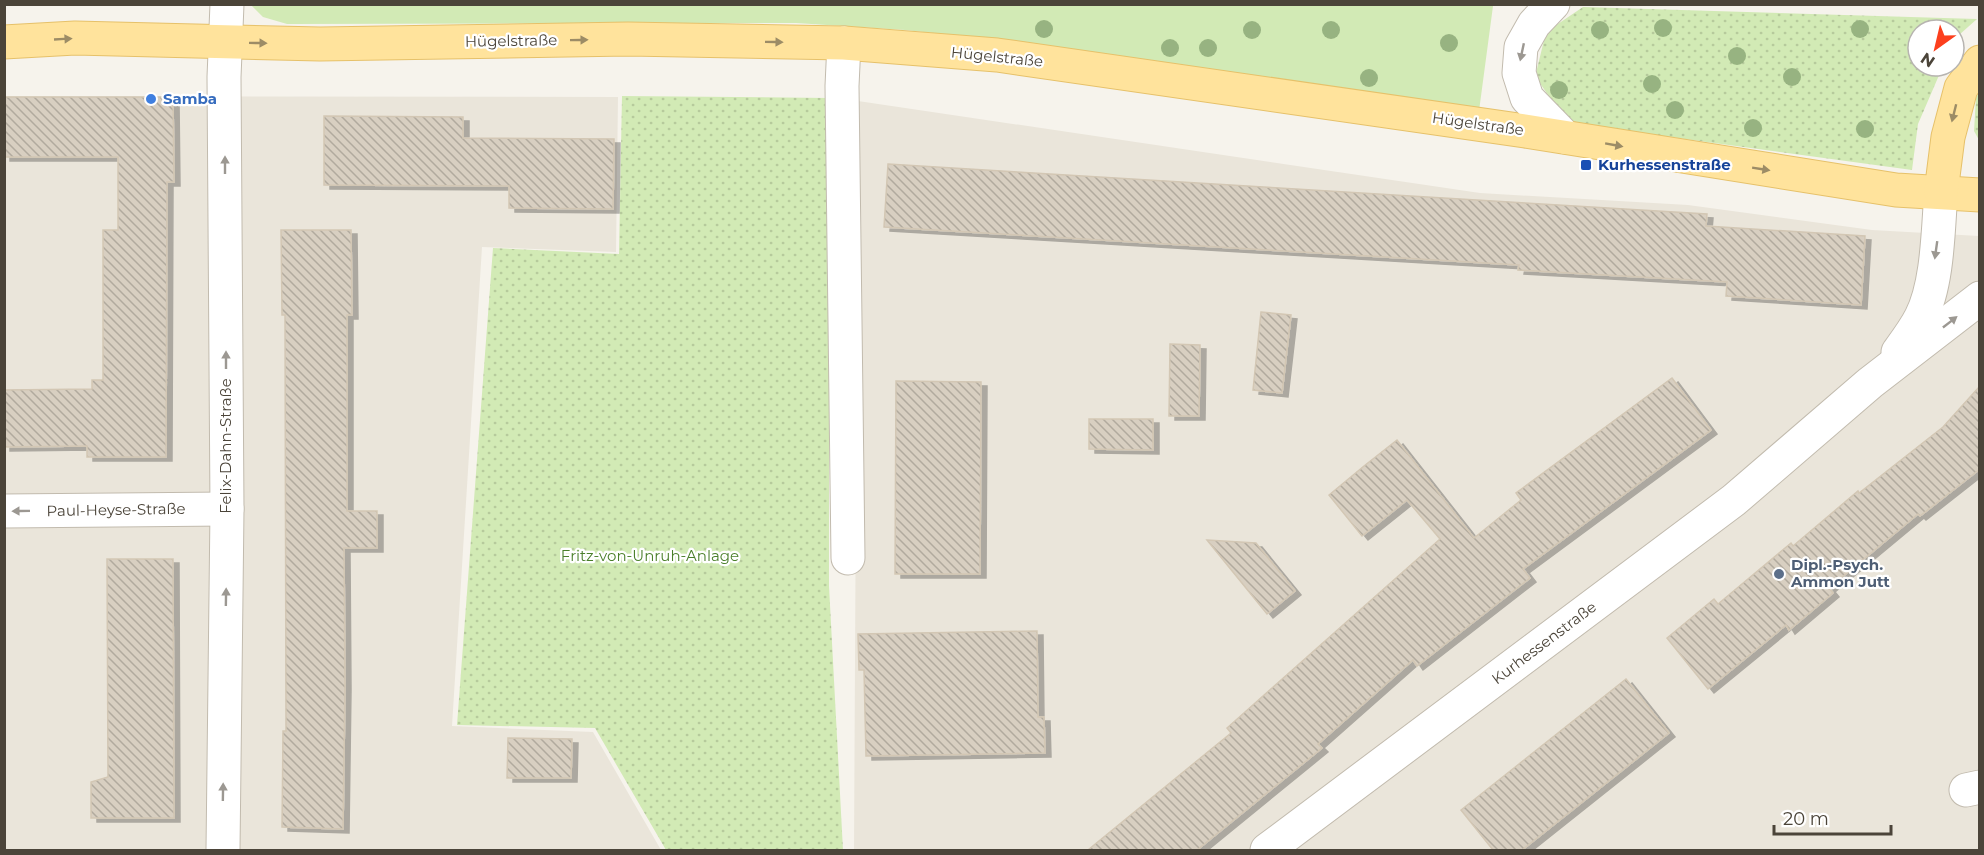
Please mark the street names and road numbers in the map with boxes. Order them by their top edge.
street label: Hügelstraße [465,30,557,51]
street label: Hügelstraße [950,42,1044,71]
street label: Hügelstraße [1431,108,1525,139]
street label: Felix-Dahn-Straße [216,378,235,514]
street label: Paul-Heyse-Straße [46,499,186,520]
street label: Kurhessenstraße [1488,597,1600,688]

